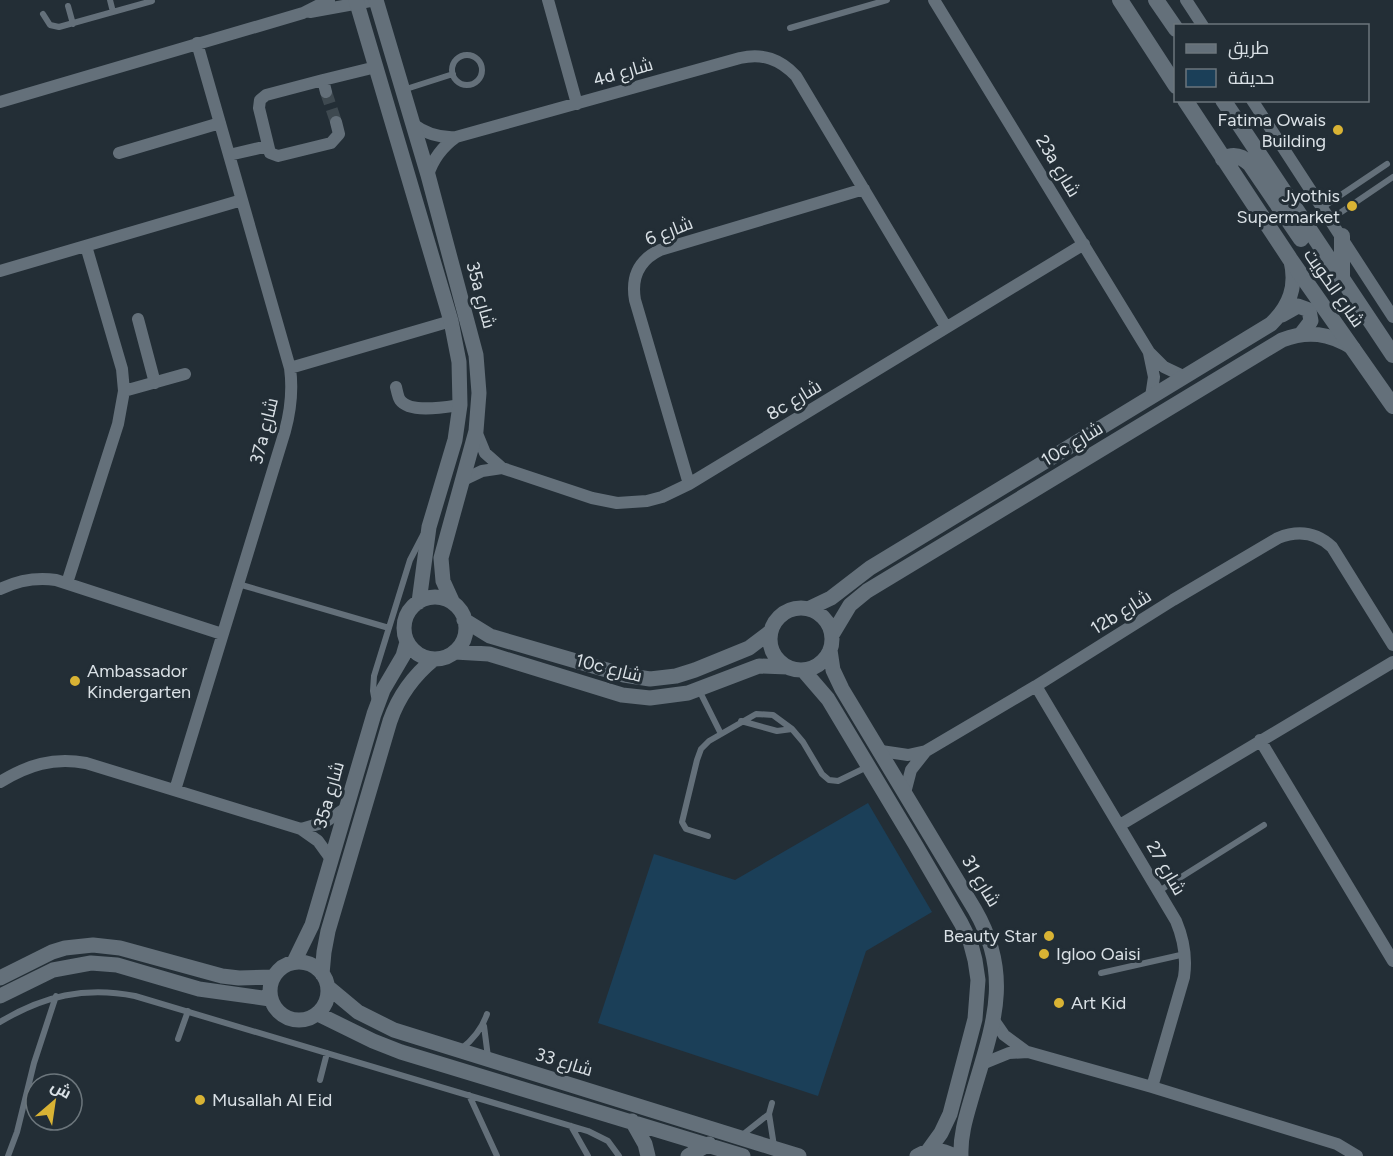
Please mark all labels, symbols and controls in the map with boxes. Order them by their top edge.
legend [1174,24,1369,102]
text: طريق [1228,37,1269,60]
street label: 4d شارع [591,53,656,92]
text: حديقة [1228,67,1274,89]
place label: Fatima Owais Building [1218,109,1326,152]
marker: Fatima Owais Building [1331,123,1345,137]
street label: 23a شارع [1030,131,1085,201]
place label: Jyothis Supermarket [1237,185,1340,228]
marker: Jyothis Supermarket [1345,199,1359,213]
street label: شارع 6 [642,212,696,251]
street label: شارع الكويت [1298,244,1369,332]
street label: 35a شارع [461,259,501,331]
street label: 8c شارع [763,375,826,426]
street label: 37a شارع [245,395,284,467]
street label: 10c شارع [1037,417,1107,472]
street label: 12b شارع [1087,585,1156,640]
street label: 10c شارع [573,649,645,688]
place label: Ambassador Kindergarten [87,660,191,703]
marker: Ambassador Kindergarten [68,674,82,688]
street label: 35a شارع [309,759,350,831]
street label: شارع 27 [1141,837,1190,900]
street label: شارع 31 [956,851,1005,911]
place label: Beauty Star [943,925,1037,947]
marker: Beauty Star [1042,929,1056,943]
place label: Igloo Oaisi [1056,943,1141,965]
marker: Igloo Oaisi [1037,947,1051,961]
place label: Art Kid [1071,992,1126,1014]
marker: Art Kid [1052,996,1066,1010]
street label: شارع 33 [532,1043,595,1082]
north arrow [24,1072,84,1132]
text: ش [47,1076,75,1103]
place label: Musallah Al Eid [212,1089,332,1111]
marker: Musallah Al Eid [193,1093,207,1107]

